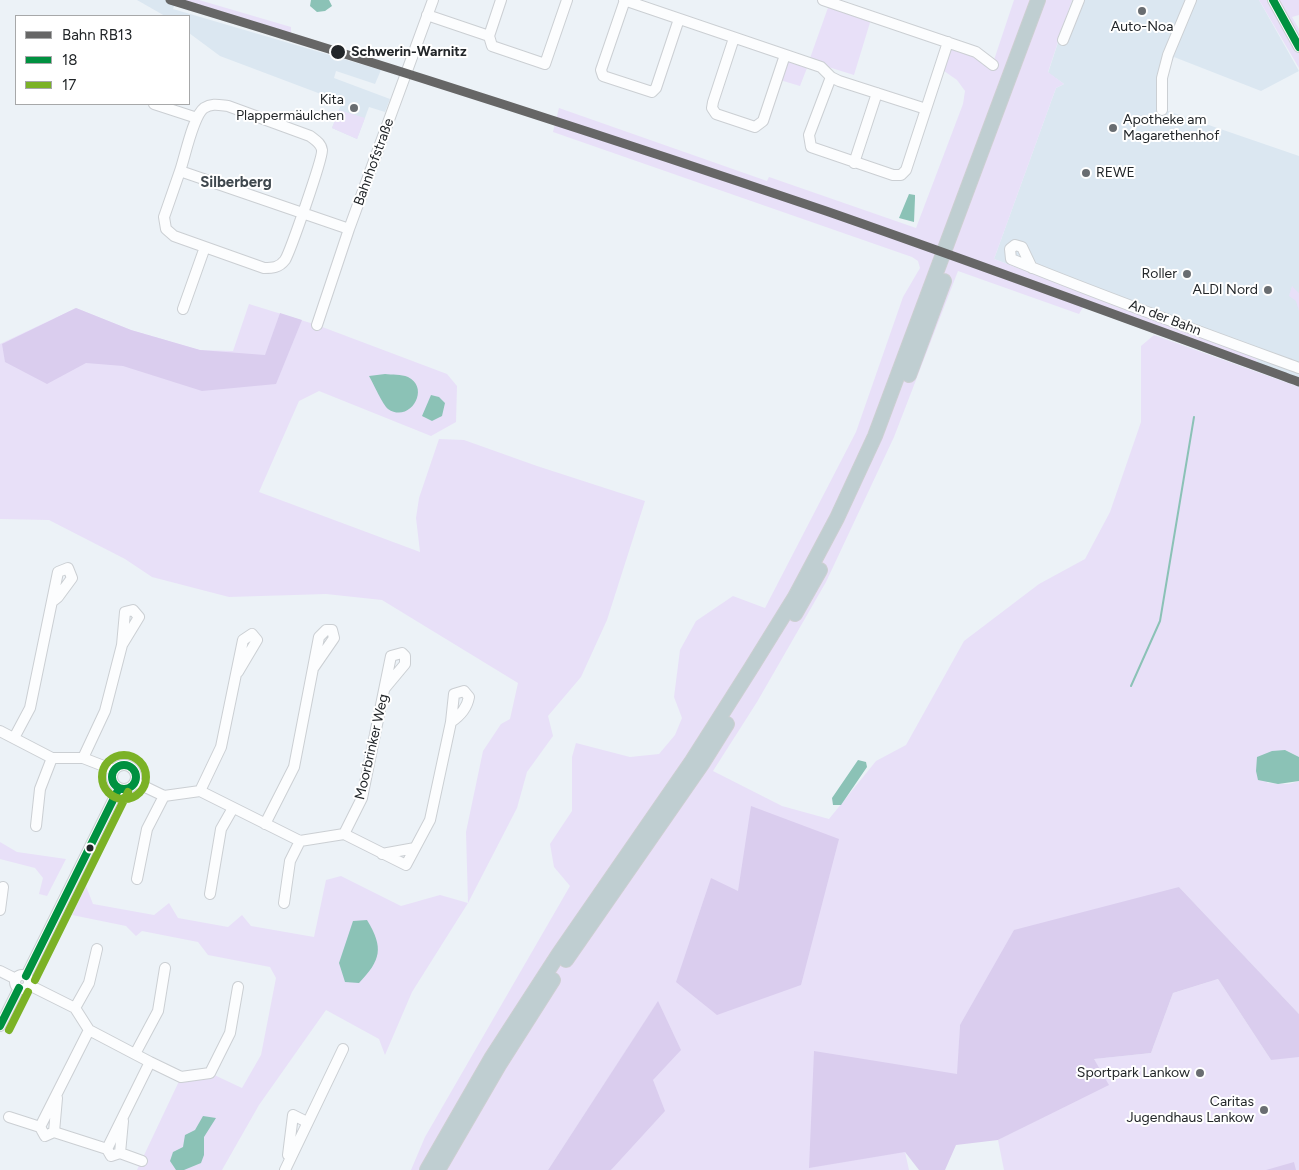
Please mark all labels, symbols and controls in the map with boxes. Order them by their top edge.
marker: Auto-Noa [1136,5,1148,17]
legend [15,15,190,105]
place label: Auto-Noa [1111,19,1173,35]
text: Bahn RB13 [62,26,132,44]
marker: Schwerin-Warnitz [329,43,347,61]
place label: Schwerin-Warnitz [351,44,467,60]
text: 18 [62,51,77,69]
text: 17 [62,76,76,94]
place label: Kita Plappermäulchen [236,92,344,124]
marker: Kita Plappermäulchen [348,102,360,114]
place label: Apotheke am Magarethenhof [1123,112,1219,144]
street label: Bahnhofstraße [350,116,398,208]
marker: Apotheke am Magarethenhof [1107,122,1119,134]
place label: REWE [1096,165,1135,181]
marker: REWE [1080,167,1092,179]
district label: Silberberg [200,174,272,192]
place label: Roller [1142,266,1177,282]
marker: Roller [1181,268,1193,280]
place label: ALDI Nord [1192,282,1258,298]
marker: ALDI Nord [1262,284,1274,296]
street label: An der Bahn [1126,297,1204,339]
street label: Moorbrinker Weg [352,692,392,802]
unlabelled marker [85,843,95,853]
place label: Sportpark Lankow [1077,1065,1190,1081]
marker: Sportpark Lankow [1194,1067,1206,1079]
place label: Caritas Jugendhaus Lankow [1127,1094,1254,1126]
marker: Caritas Jugendhaus Lankow [1258,1104,1270,1116]

